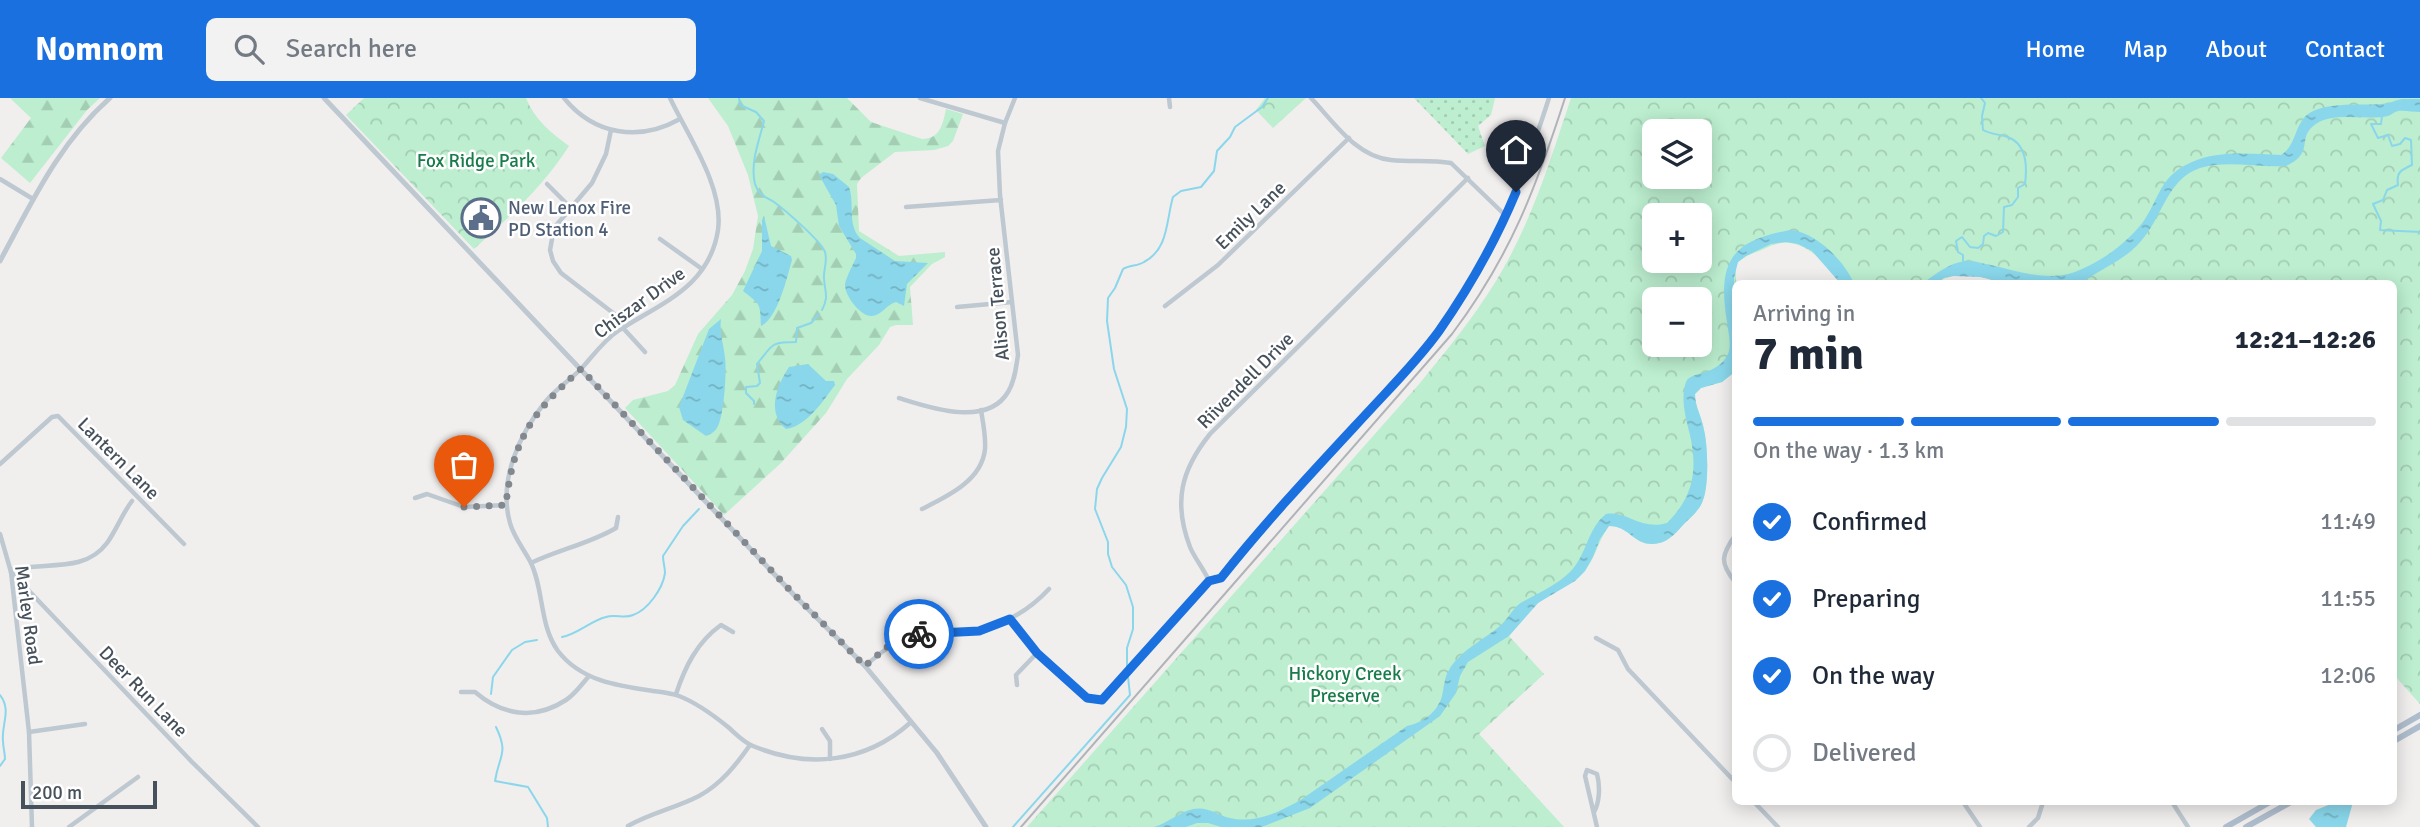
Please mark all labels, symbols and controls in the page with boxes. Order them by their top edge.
search box [206,18,696,81]
text: Nomnom [35,29,164,70]
icon: search [230,30,268,68]
text: Search here [286,33,417,65]
text: Home [2025,34,2085,64]
text: Map [2123,34,2168,64]
text: About [2206,34,2267,64]
text: Contact [2305,34,2385,64]
map controls [1642,119,1712,357]
button: layers [1642,119,1712,189]
pin [1486,120,1546,192]
icon: home [1497,131,1535,169]
park label: Fox Ridge Park [417,149,536,173]
street label: Emily Lane [1210,176,1291,255]
place label: New Lenox Fire PD Station 4 [508,196,631,242]
public building icon: New Lenox Fire PD Station 4 [460,197,502,239]
button: + [1642,203,1712,273]
street label: Alison Terrace [981,246,1015,362]
street label: Chiszar Drive [589,262,690,344]
button: − [1642,287,1712,357]
text: Arriving in [1753,299,1855,328]
text: 12:21–12:26 [2235,324,2376,356]
text: 7 min [1753,326,1864,382]
street label: Riivendell Drive [1192,327,1299,434]
street label: Lantern Lane [72,413,164,505]
pin [434,435,494,507]
text: On the way · 1.3 km [1753,436,1944,465]
icon: bag [445,446,483,484]
icon: check [1753,503,1791,541]
text: Confirmed [1812,506,1927,538]
text: 11:49 [2320,507,2376,536]
street label: Marley Road [9,564,47,667]
icon: check [1753,580,1791,618]
text: Preparing [1812,583,1920,615]
text: 11:55 [2320,584,2376,613]
courier [884,599,954,669]
icon: bike [900,615,938,653]
street label: Deer Run Lane [94,641,193,742]
icon: check [1753,657,1791,695]
text: On the way [1812,660,1935,692]
text: 12:06 [2320,661,2376,690]
park label: Hickory Creek Preserve [1288,662,1402,708]
text: Delivered [1812,737,1917,769]
scale bar [21,778,158,810]
text: 200 m [32,781,82,805]

